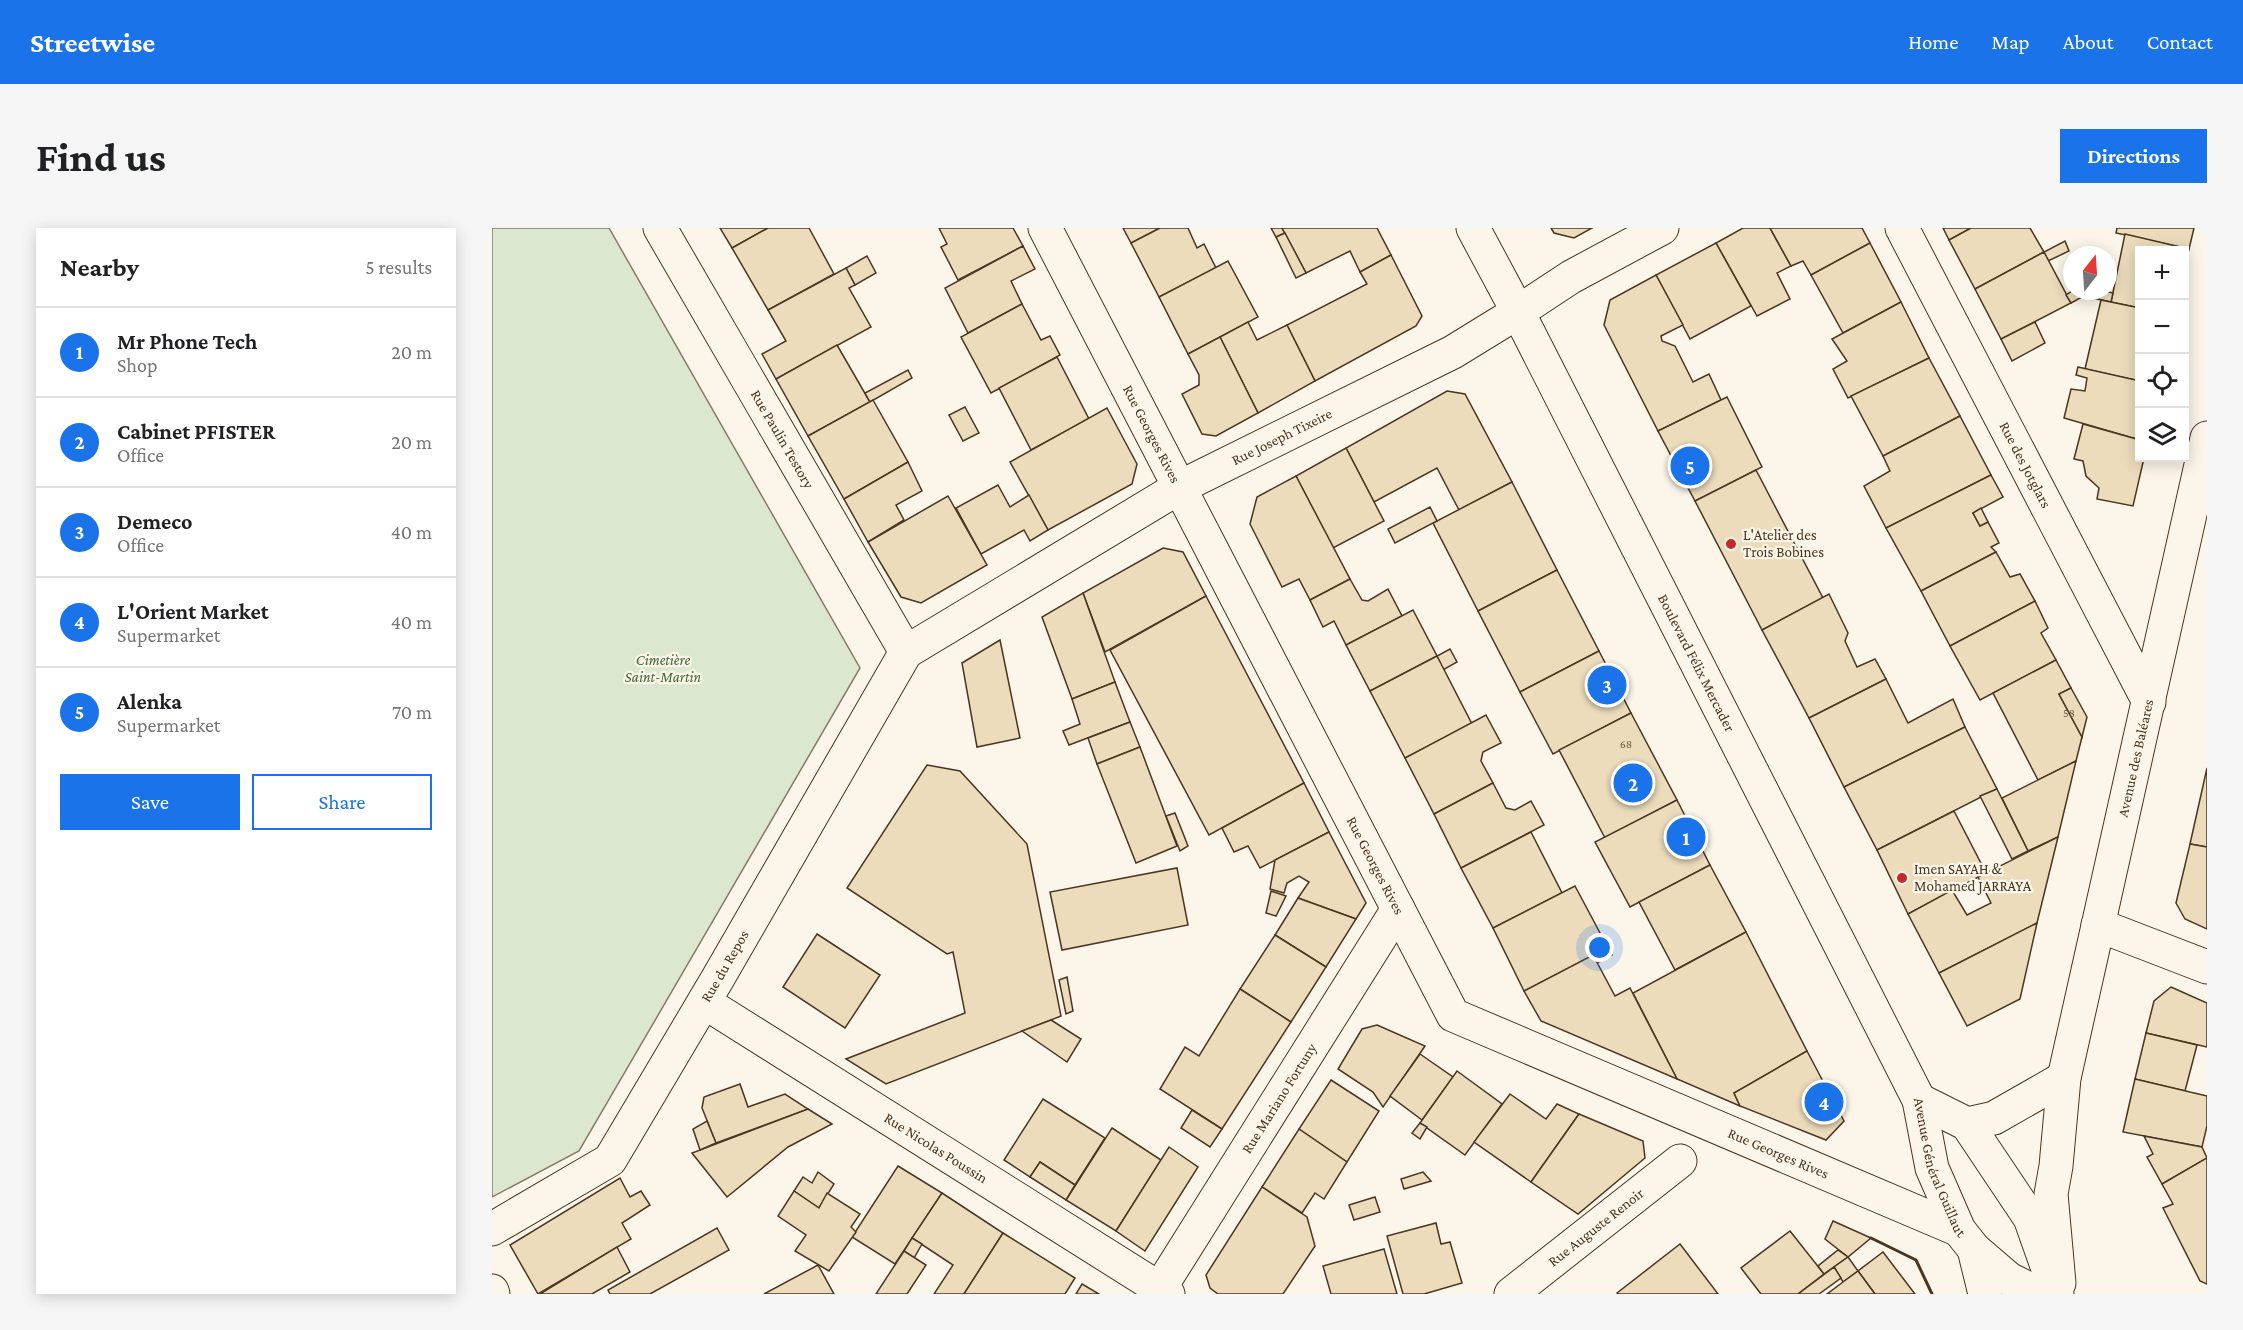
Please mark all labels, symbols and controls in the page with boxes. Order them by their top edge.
text: Streetwise [30,27,155,58]
text: Home [1908,30,1958,54]
text: Map [1991,30,2030,54]
text: About [2063,30,2114,54]
text: Contact [2147,30,2213,54]
button: Directions [2060,129,2207,183]
text: Find us [36,133,166,180]
north arrow [2063,246,2117,300]
map controls [2135,246,2189,462]
button: + [2135,246,2189,300]
text: Nearby [60,253,139,282]
text: 5 results [365,256,432,278]
button: − [2135,300,2189,354]
text: Mr Phone Tech [117,329,257,354]
text: 1 [76,341,83,363]
text: 20 m [391,341,432,363]
text: Shop [117,354,158,376]
button: locate [2135,354,2189,408]
street label: Rue Georges Rives [1120,382,1184,486]
street label: Rue Paulin Testory [748,387,817,492]
street label: Rue Joseph Tixeire [1229,405,1335,468]
button: layers [2135,408,2189,462]
text: Cabinet PFISTER [117,419,275,444]
street label: Rue des Jotglars [1996,419,2054,511]
text: 2 [74,431,85,453]
text: 20 m [391,431,432,453]
text: Office [117,444,164,466]
pin: 5 [1670,444,1710,488]
text: Demeco [117,509,192,534]
text: 3 [75,521,84,543]
text: 40 m [391,521,432,543]
place label: L'Atelier des Trois Bobines [1743,527,1824,560]
text: Office [117,534,164,556]
marker: L'Atelier des Trois Bobines [1724,537,1738,551]
street label: Boulevard Félix Mercader [1655,591,1738,735]
text: L'Orient Market [117,599,269,624]
text: 4 [74,611,85,633]
text: 40 m [391,611,432,633]
text: Supermarket [117,624,220,646]
park label: Cimetière Saint-Martin [625,652,702,685]
pin: 3 [1588,662,1626,708]
text: Alenka [117,689,182,714]
street label: Avenue des Baléares [2115,697,2156,819]
text: 5 [75,701,84,723]
text: 70 m [392,701,432,723]
house number: 58 [2063,706,2075,720]
text: Supermarket [117,714,220,736]
house number: 68 [1620,737,1632,751]
pin: 2 [1614,760,1652,806]
button: Save [60,774,240,830]
button: Share [252,774,432,830]
street label: Rue Georges Rives [1343,814,1408,917]
pin: 1 [1666,814,1706,860]
place label: Imen SAYAH & Mohamed JARRAYA [1914,861,2032,895]
marker: Imen SAYAH & Mohamed JARRAYA [1895,871,1909,885]
street label: Rue du Repos [698,927,752,1005]
your location [1585,933,1614,962]
street label: Rue Mariano Fortuny [1239,1040,1321,1156]
pin: 4 [1804,1080,1844,1124]
street label: Avenue Général Guillaut [1911,1096,1970,1241]
street label: Rue Nicolas Poussin [881,1109,991,1186]
street label: Rue Georges Rives [1725,1125,1831,1182]
street label: Rue Auguste Renoir [1545,1184,1647,1270]

